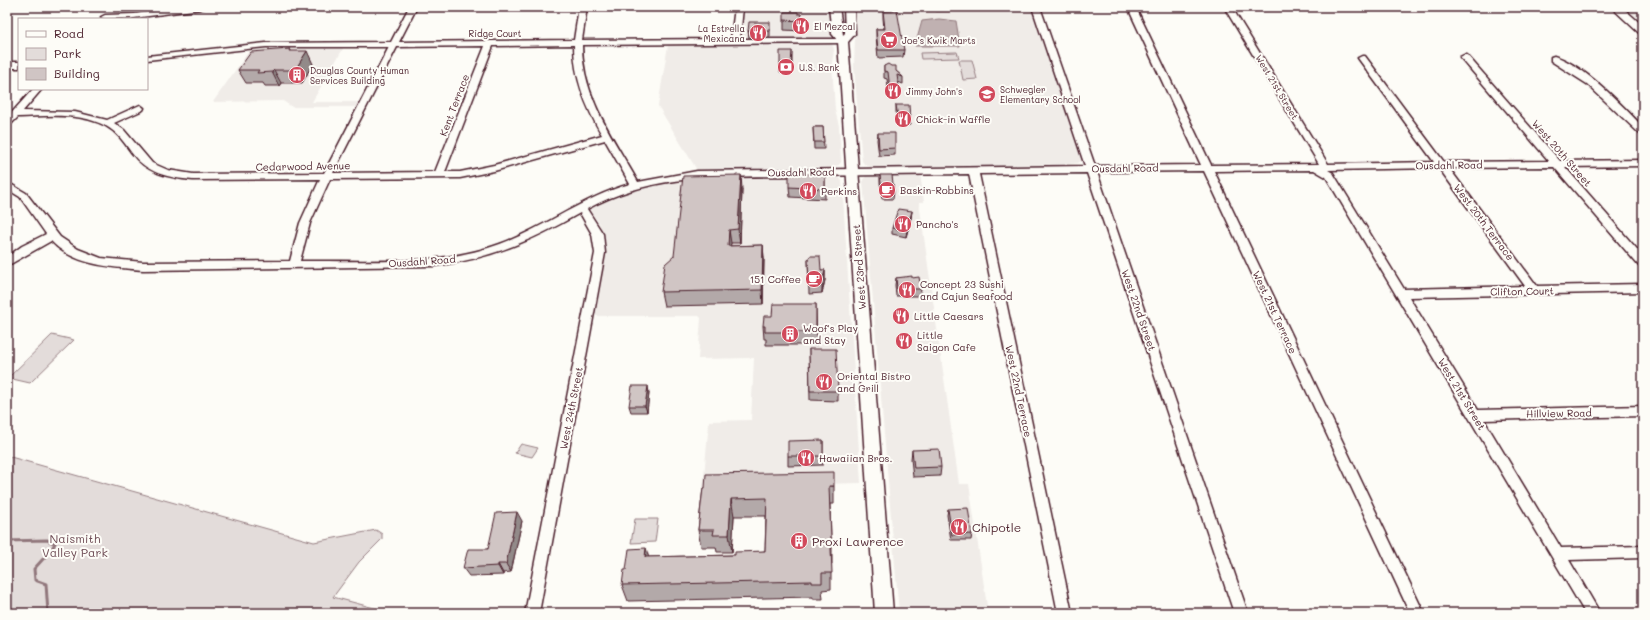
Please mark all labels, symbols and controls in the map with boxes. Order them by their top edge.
restaurant icon: El Mezcal [791,16,811,36]
legend [18,18,148,90]
place label: El Mezcal [814,21,855,32]
place label: La Estrella Mexicana [698,23,745,44]
restaurant icon: La Estrella Mexicana [748,23,768,43]
text: Road [54,25,84,41]
street label: Ridge Court [468,28,522,39]
supermarket icon: Joe's Kwik Marts [879,30,899,50]
place label: Joe's Kwik Marts [902,35,976,46]
text: Park [54,45,81,61]
street label: West 21st Street [1253,53,1301,121]
bank icon: U.S. Bank [776,57,796,77]
place label: U.S. Bank [799,62,839,73]
text: Building [54,65,100,81]
building icon: Douglas County Human Services Building [287,65,307,85]
place label: Douglas County Human Services Building [310,65,409,86]
street label: Kent Terrace [436,72,472,138]
restaurant icon: Jimmy John's [883,81,903,101]
school or university icon: Schwegler Elementary School [977,84,997,104]
place label: Schwegler Elementary School [1000,84,1081,105]
place label: Jimmy John's [906,86,962,97]
restaurant icon: Chick-in Waffle [893,109,913,129]
place label: Chick-in Waffle [916,112,991,126]
street label: West 20th Street [1529,117,1595,189]
street label: Ousdahl Road [1415,157,1483,173]
street label: Cedarwood Avenue [256,158,350,174]
street label: Ousdahl Road [1091,160,1159,176]
street label: Ousdahl Road [767,164,835,180]
cafe icon: Baskin-Robbins [877,180,897,200]
restaurant icon: Perkins [798,181,818,201]
street label: West 20th Terrace [1451,181,1517,263]
place label: Baskin-Robbins [900,183,974,197]
place label: Perkins [821,184,857,198]
restaurant icon: Pancho's [893,214,913,234]
place label: Pancho's [916,217,959,231]
street label: West 23rd Street [849,224,869,310]
street label: Ousdahl Road [388,252,456,270]
street label: West 22nd Street [1118,267,1160,353]
street label: West 21st Terrace [1250,268,1300,356]
cafe icon: 151 Coffee [804,269,824,289]
place label: 151 Coffee [750,272,801,286]
place label: Concept 23 Sushi and Cajun Seafood [920,277,1012,303]
restaurant icon: Concept 23 Sushi and Cajun Seafood [897,280,917,300]
street label: Clifton Court [1490,283,1554,299]
restaurant icon: Little Caesars [891,306,911,326]
place label: Little Caesars [914,309,984,323]
place label: Woof's Play and Stay [803,321,858,347]
building icon: Woof's Play and Stay [780,324,800,344]
place label: Little Saigon Cafe [917,328,976,354]
restaurant icon: Little Saigon Cafe [894,331,914,351]
street label: West 22nd Terrace [1002,344,1036,438]
street label: West 21st Street [1435,355,1489,433]
street label: West 24th Street [556,365,586,451]
place label: Oriental Bistro and Grill [837,369,911,395]
restaurant icon: Oriental Bistro and Grill [814,372,834,392]
street label: Hillview Road [1526,405,1592,421]
restaurant icon: Hawaiian Bros. [796,448,816,468]
place label: Hawaiian Bros. [819,451,892,465]
restaurant icon: Chipotle [949,517,969,537]
place label: Chipotle [972,519,1021,535]
park label: Naismith Valley Park [42,530,108,560]
building icon: Proxi Lawrence [789,531,809,551]
place label: Proxi Lawrence [812,533,904,549]

